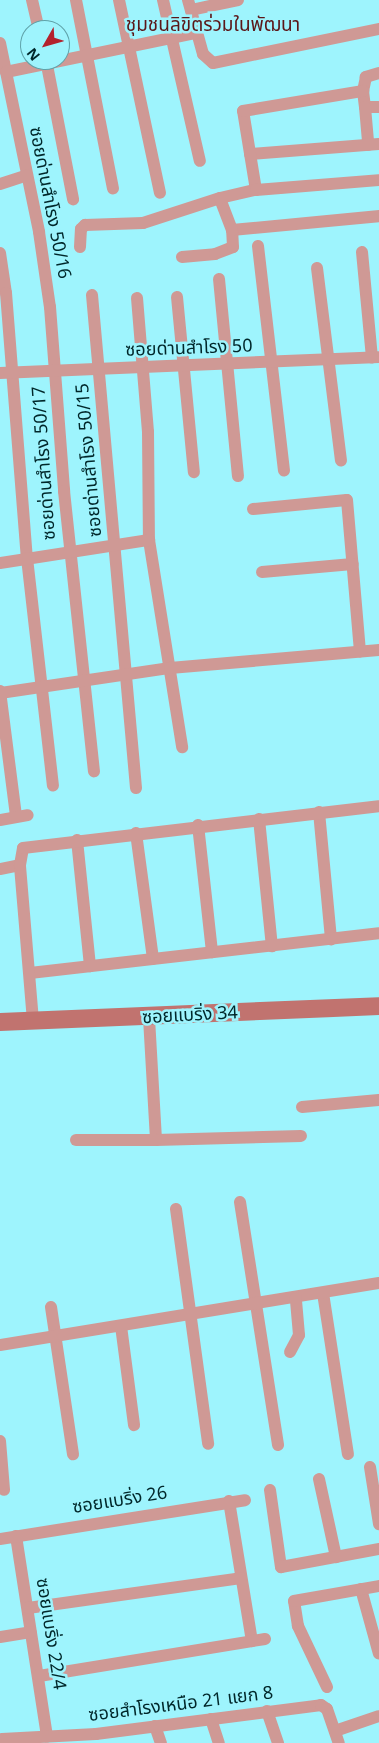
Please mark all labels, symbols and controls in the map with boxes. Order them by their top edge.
district label: ชุมชนลิขิตร่วมในพัฒนา [126,15,300,37]
north arrow [20,20,70,70]
text: N [22,43,45,65]
street label: ซอยด่านสำโรง 50/16 [24,125,74,281]
street label: ซอยด่านสำโรง 50 [125,336,253,362]
street label: ซอยด่านสำโรง 50/15 [73,382,107,538]
street label: ซอยด่านสำโรง 50/17 [29,385,61,541]
street label: ซอยแบริ่ง 34 [142,1003,238,1029]
street label: ซอยแบริ่ง 26 [71,1483,169,1519]
street label: ซอยแบริ่ง 22/4 [31,1577,69,1691]
street label: ซอยสำโรงเหนือ 21 แยก 8 [87,1683,275,1727]

